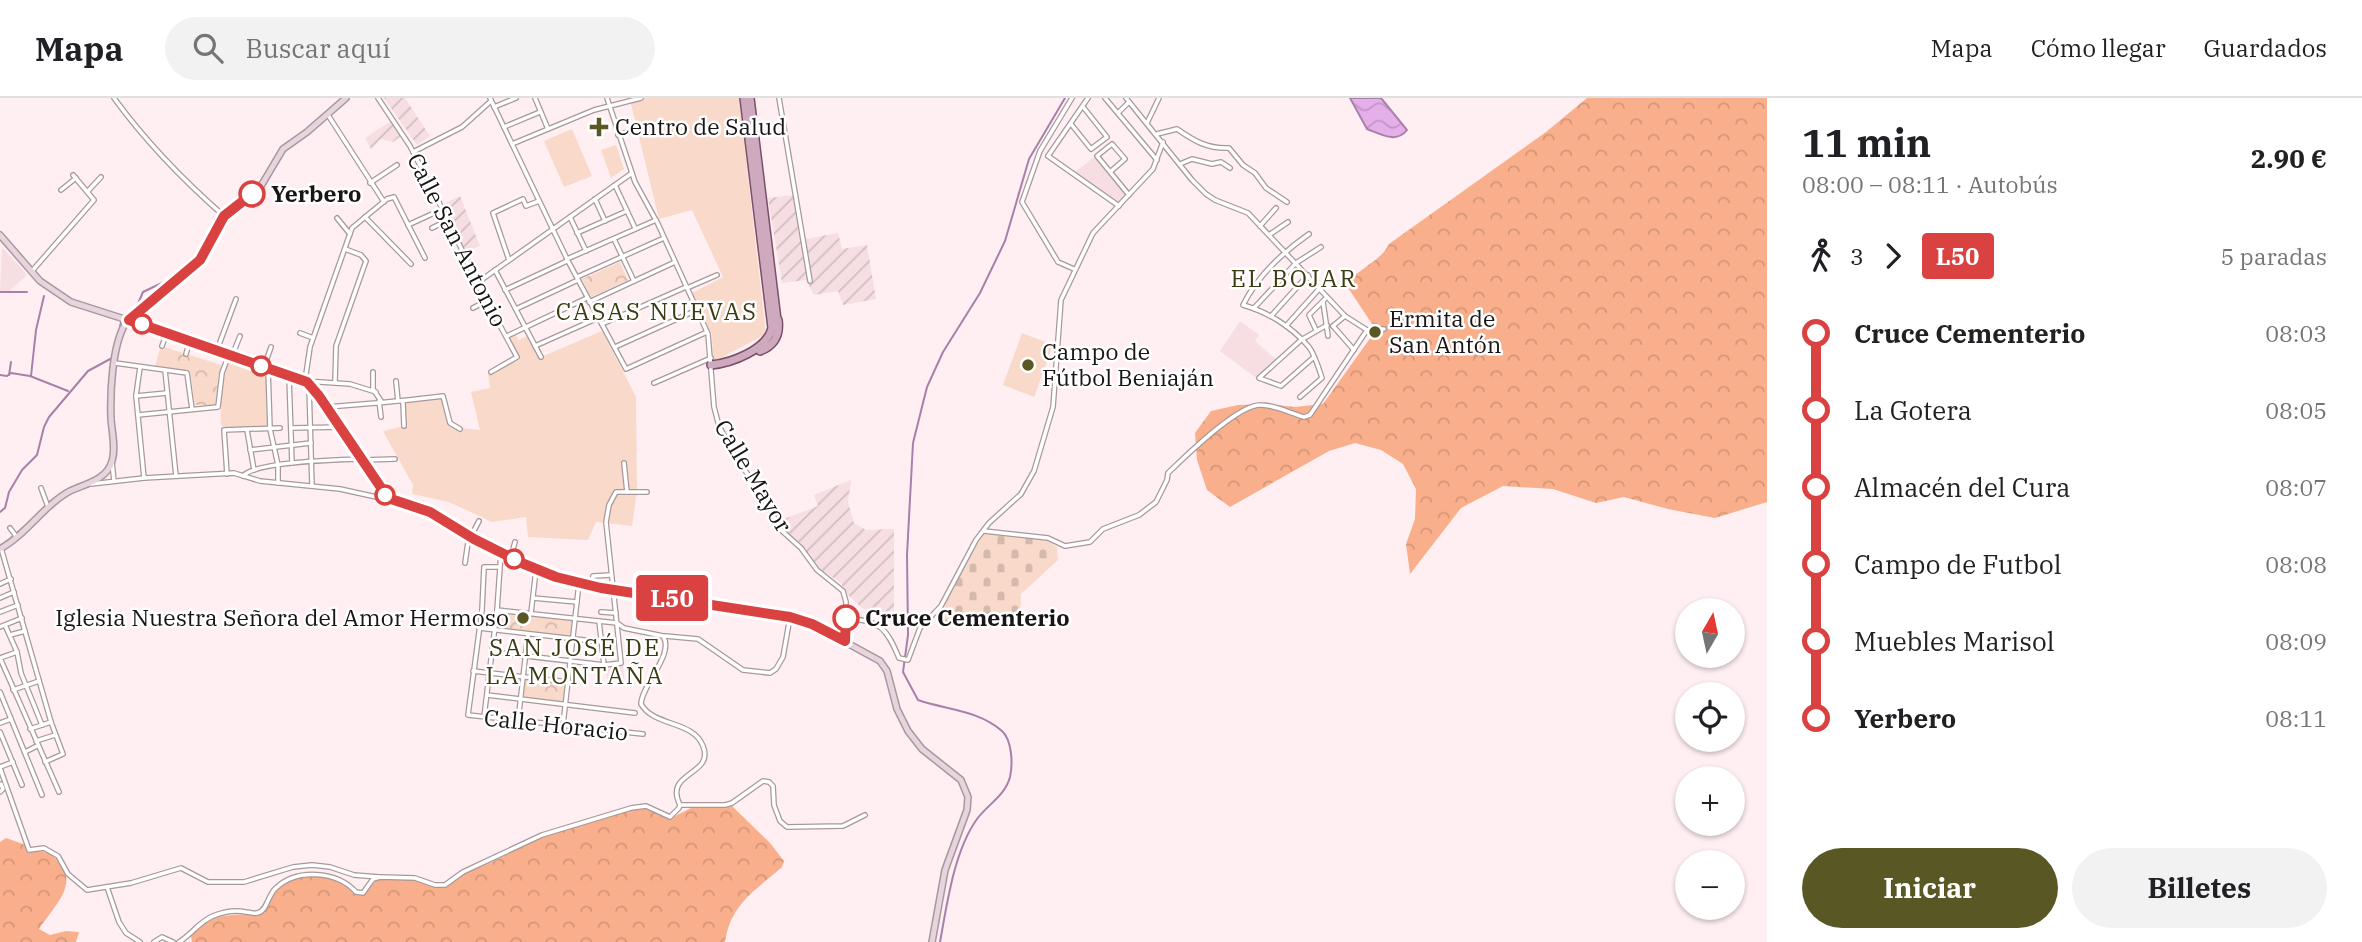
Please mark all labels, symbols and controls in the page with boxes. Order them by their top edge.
search box [165,17,655,80]
text: Mapa [35,27,123,70]
icon: search [189,29,227,67]
text: Buscar aquí [245,31,391,65]
text: Mapa [1931,32,1993,64]
text: Cómo llegar [2031,32,2166,64]
text: Guardados [2204,32,2327,64]
place label: Centro de Salud [615,111,786,141]
marker: Centro de Salud [589,117,609,137]
text: 11 min [1802,118,1931,167]
text: 2.90 € [2251,141,2327,175]
street label: Calle San Antonio [401,147,515,332]
text: 08:00 – 08:11 · Autobús [1802,169,2058,199]
place label: Yerbero [271,178,361,208]
marker: Yerbero [239,181,265,207]
icon: walk [1802,237,1840,275]
icon: forward [1874,237,1912,275]
text: L50 [1936,240,1980,272]
text: 3 [1850,241,1864,271]
text: 5 paradas [2220,241,2327,271]
district label: EL BOJAR [1230,262,1358,294]
district label: CASAS NUEVAS [556,295,758,327]
place label: Ermita de San Antón [1389,303,1501,359]
unlabelled marker [132,314,152,334]
text: Cruce Cementerio [1854,316,2085,350]
text: 08:03 [2265,318,2327,348]
marker: Ermita de San Antón [1367,324,1383,340]
place label: Campo de Fútbol Beniaján [1042,336,1214,392]
unlabelled marker [251,356,271,376]
marker: Campo de Fútbol Beniaján [1020,357,1036,373]
text: La Gotera [1854,393,1972,427]
text: 08:05 [2265,395,2327,425]
street label: Calle Mayor [708,414,799,537]
text: Almacén del Cura [1854,470,2070,504]
text: 08:07 [2265,472,2327,502]
unlabelled marker [375,485,395,505]
text: Campo de Futbol [1854,547,2061,581]
unlabelled marker [504,549,524,569]
text: 08:08 [2265,549,2327,579]
line badge: L50 [632,575,712,621]
text: L50 [650,582,694,614]
north arrow [1675,598,1745,668]
map controls [1675,598,1745,920]
place label: Iglesia Nuestra Señora del Amor Hermoso [55,602,509,632]
place label: Cruce Cementerio [865,602,1070,632]
marker: Cruce Cementerio [833,605,859,631]
marker: Iglesia Nuestra Señora del Amor Hermoso [515,610,531,626]
text: Muebles Marisol [1854,624,2054,658]
text: 08:09 [2265,626,2327,656]
district label: SAN JOSÉ DE LA MONTAÑA [486,631,665,691]
button: locate [1675,682,1745,752]
text: Yerbero [1854,701,1956,735]
street label: Calle Horacio [483,702,630,746]
text: 08:11 [2265,703,2327,733]
button: + [1675,766,1745,836]
button: Iniciar [1802,848,2058,928]
button: Billetes [2072,848,2327,928]
button: − [1675,850,1745,920]

